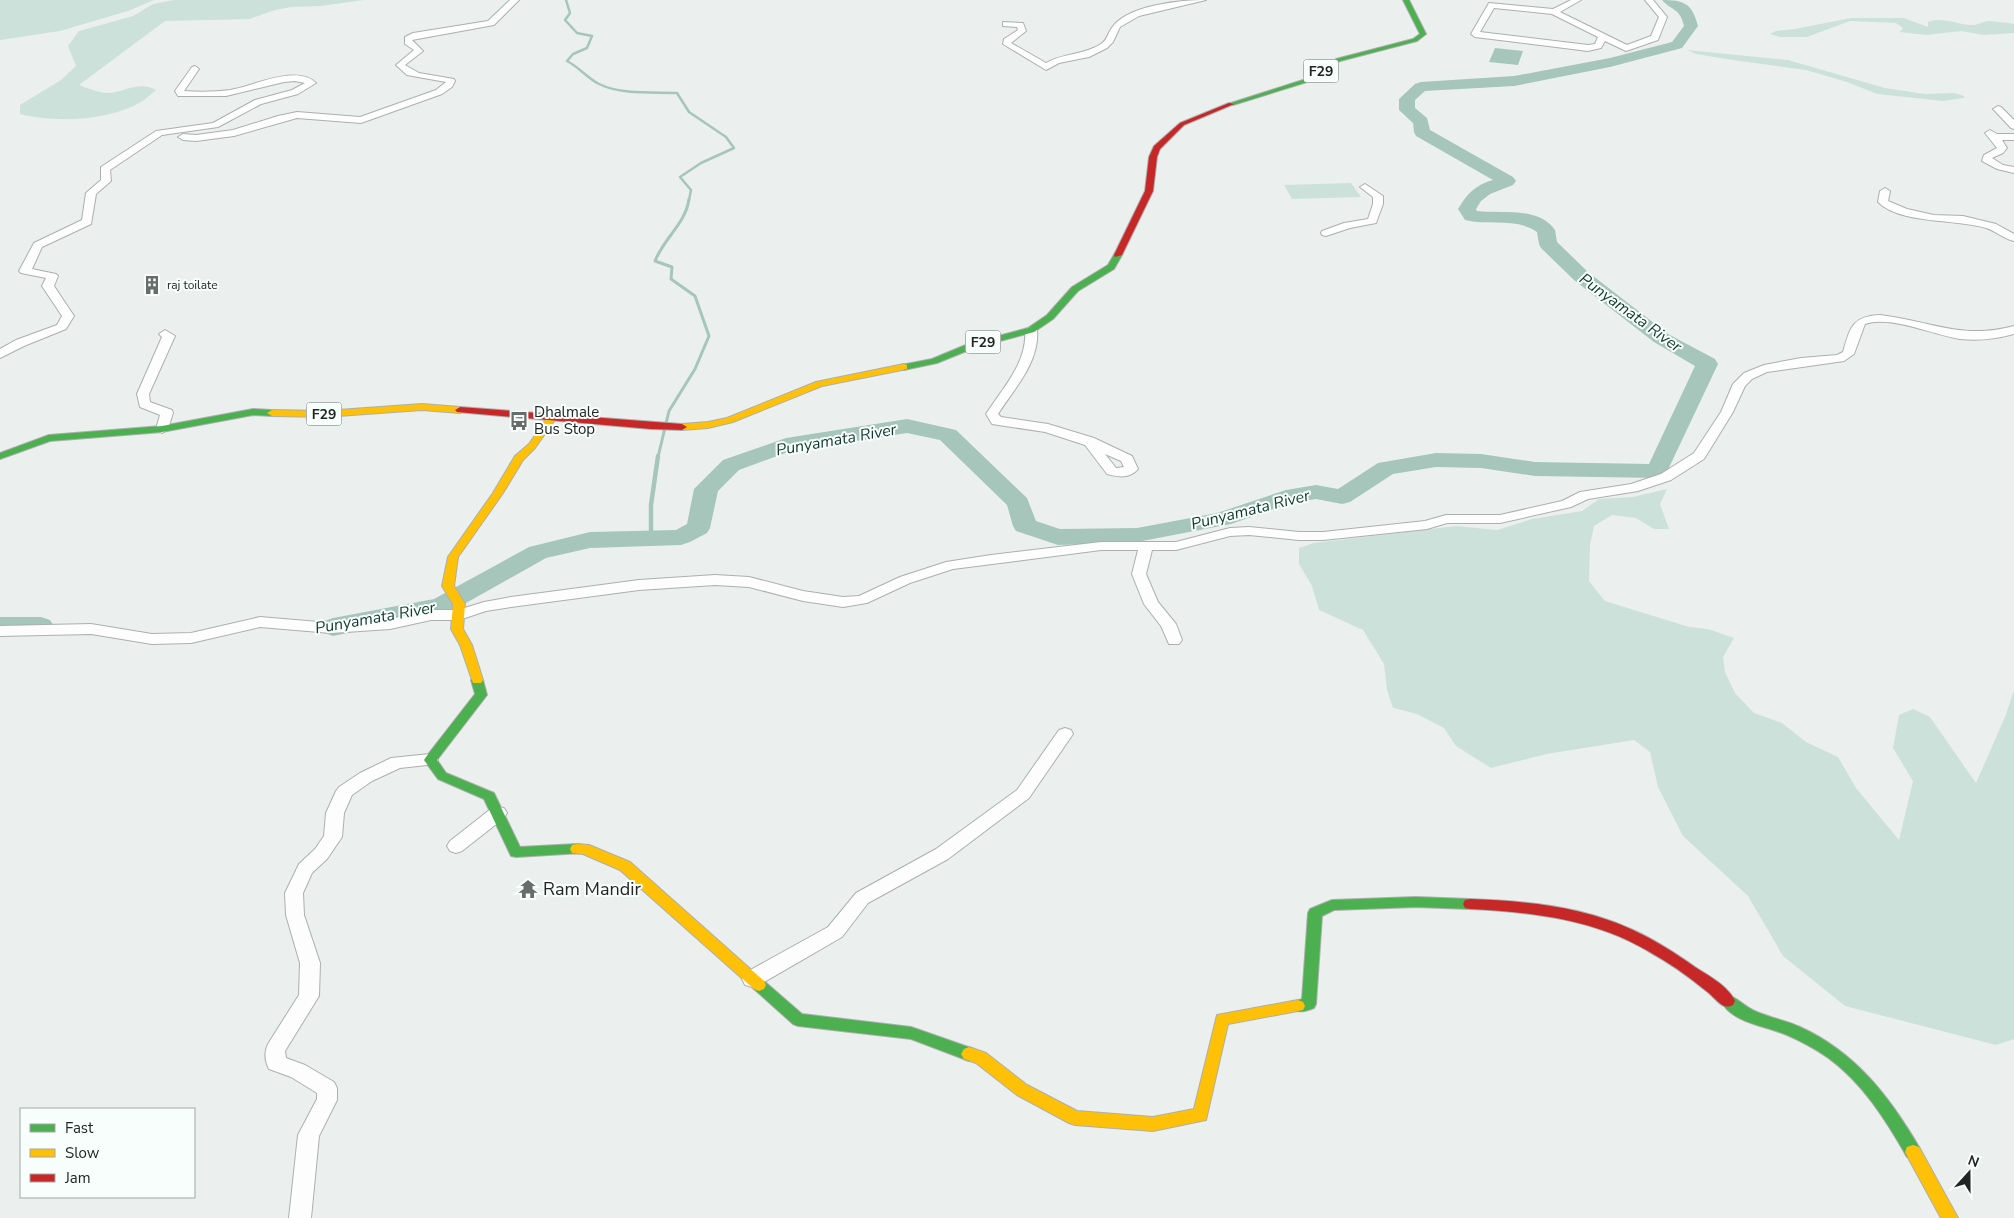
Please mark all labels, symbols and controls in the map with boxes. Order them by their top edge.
road number: F29 [1304,59,1338,82]
water label: Punyamata River [1575,268,1687,358]
building icon: raj toilate [141,274,163,296]
place label: raj toilate [167,277,218,293]
road number: F29 [966,331,1000,354]
road number: F29 [306,402,342,426]
place label: Dhalmale Bus Stop [534,402,599,439]
bus stop icon: Dhalmale Bus Stop [508,410,530,432]
water label: Punyamata River [774,418,899,461]
water label: Punyamata River [1189,484,1313,535]
water label: Punyamata River [313,596,438,639]
place label: Ram Mandir [543,877,641,901]
temple icon: Ram Mandir [517,878,539,900]
legend [20,1108,195,1198]
text: Fast [65,1118,94,1138]
text: Slow [65,1143,100,1163]
north arrow [1944,1148,1994,1198]
text: N [1965,1151,1982,1172]
text: Jam [64,1168,91,1188]

